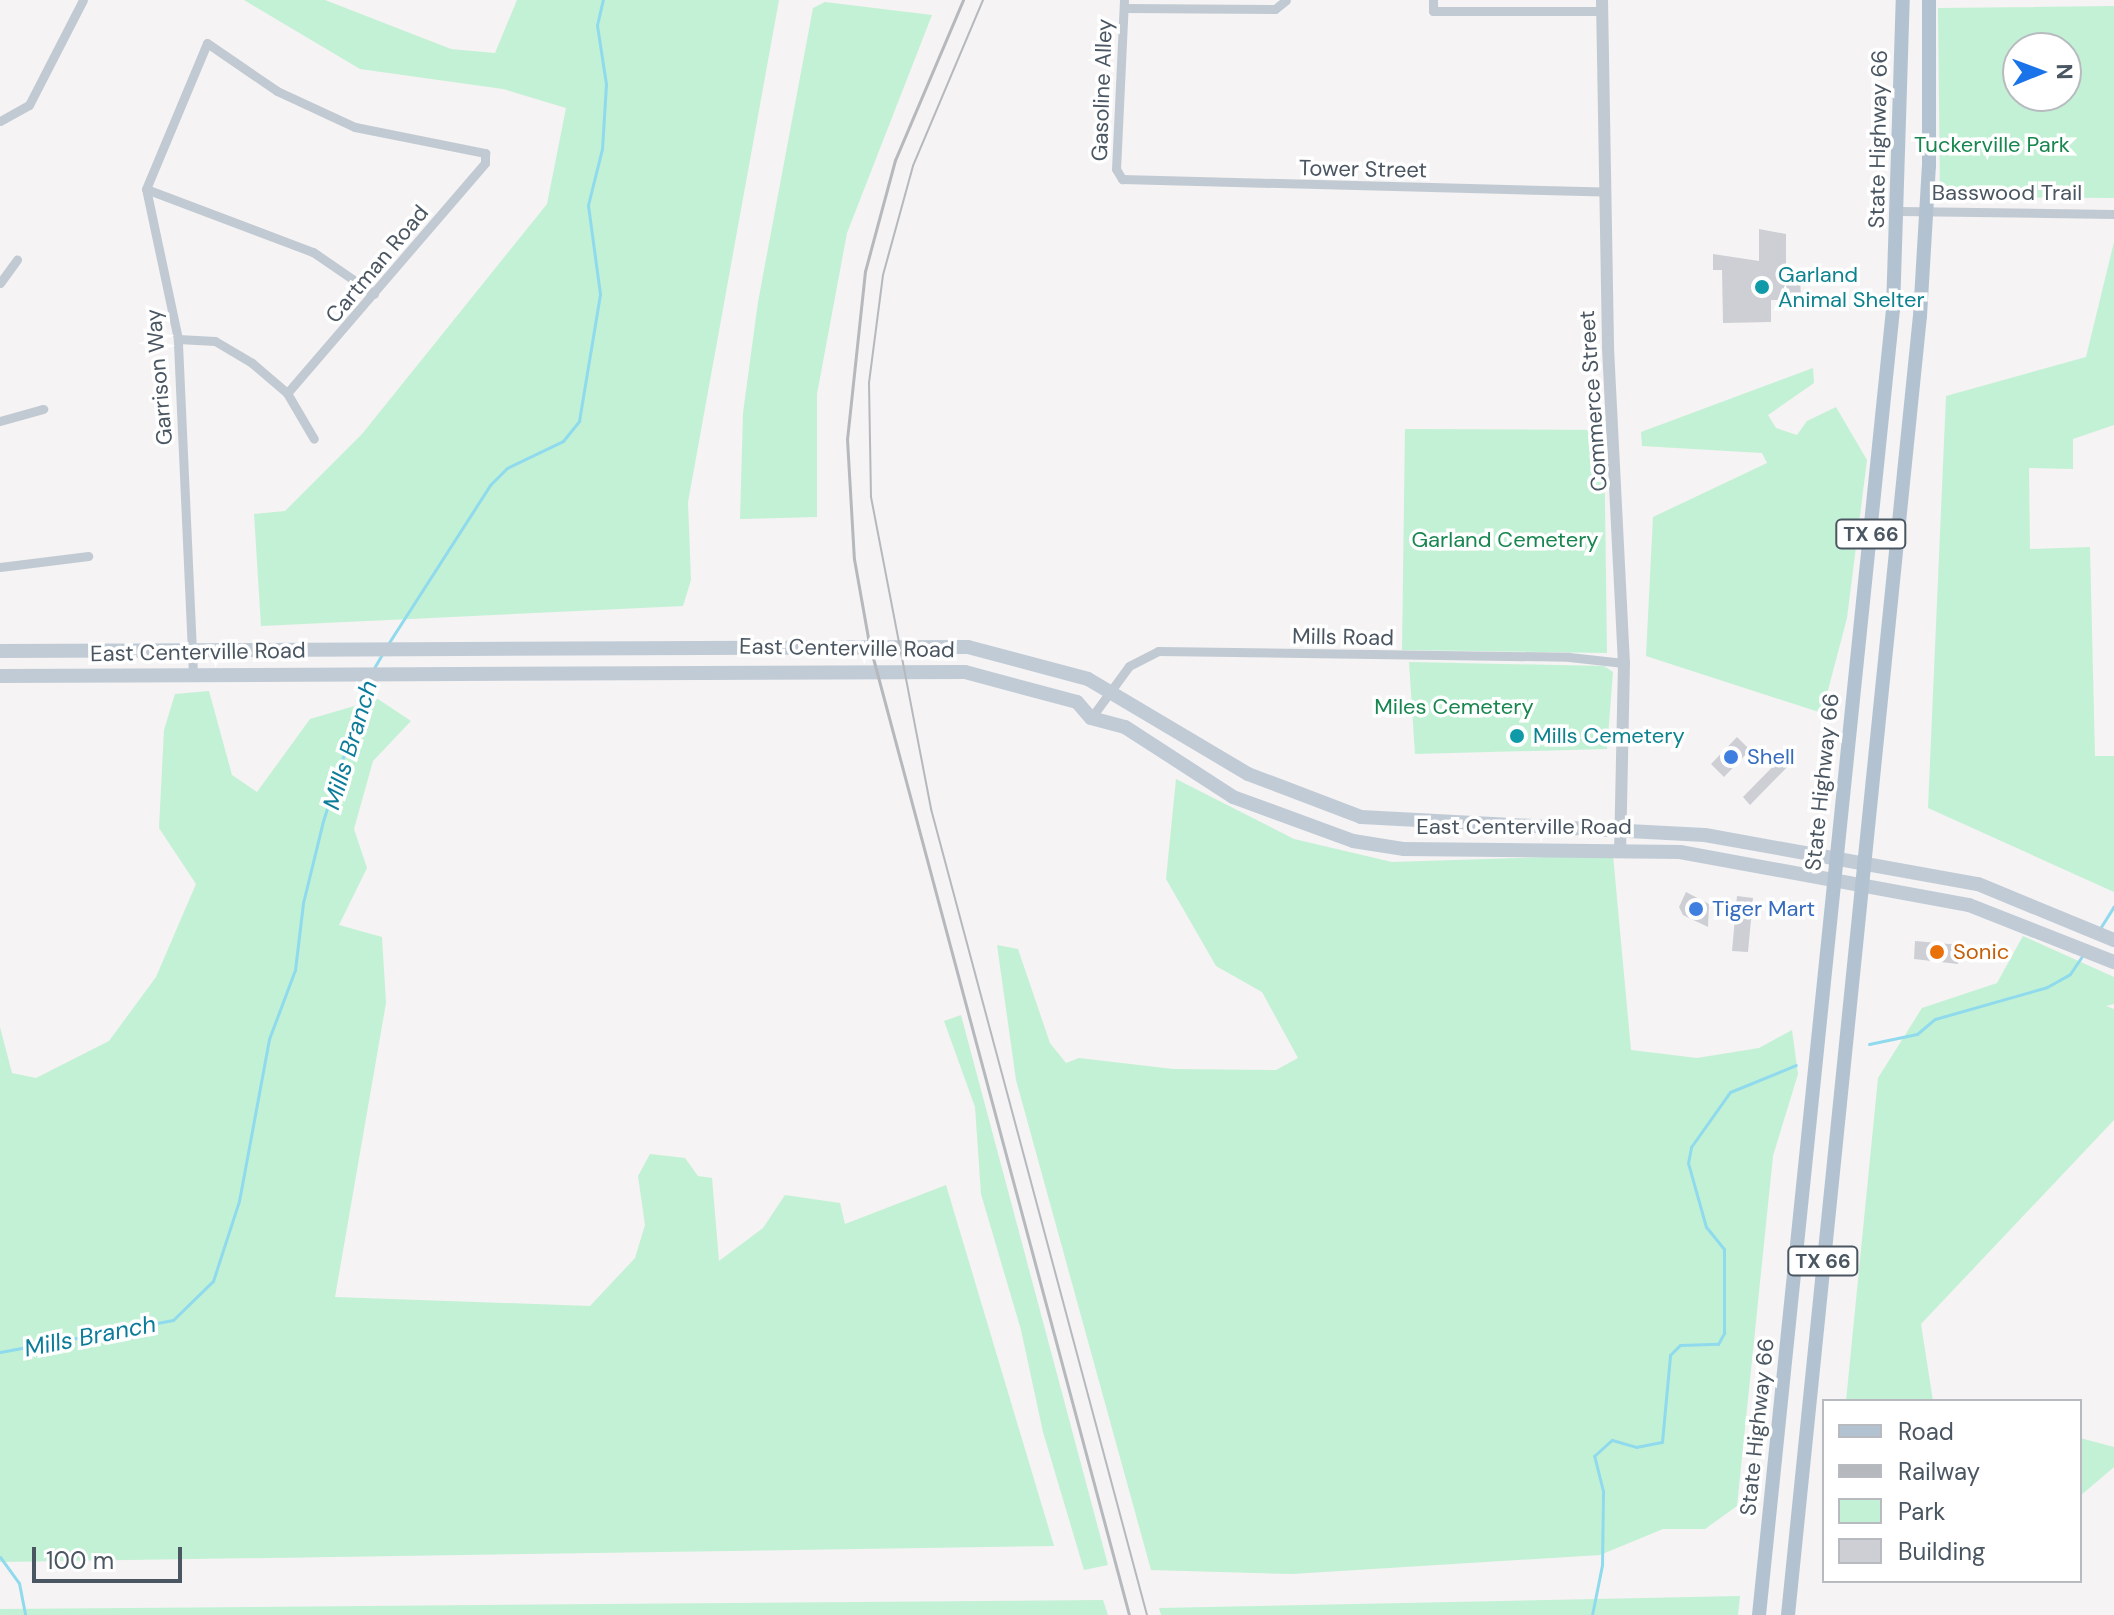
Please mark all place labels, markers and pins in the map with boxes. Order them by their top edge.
place label: Garland Animal Shelter [1778,261,1925,312]
marker: Garland Animal Shelter [1753,278,1771,296]
place label: Mills Cemetery [1533,723,1685,749]
marker: Mills Cemetery [1508,727,1526,745]
place label: Shell [1747,744,1795,770]
marker: Shell [1722,748,1740,766]
place label: Tiger Mart [1712,896,1815,922]
marker: Tiger Mart [1687,900,1705,918]
place label: Sonic [1953,939,2009,965]
marker: Sonic [1928,943,1946,961]

